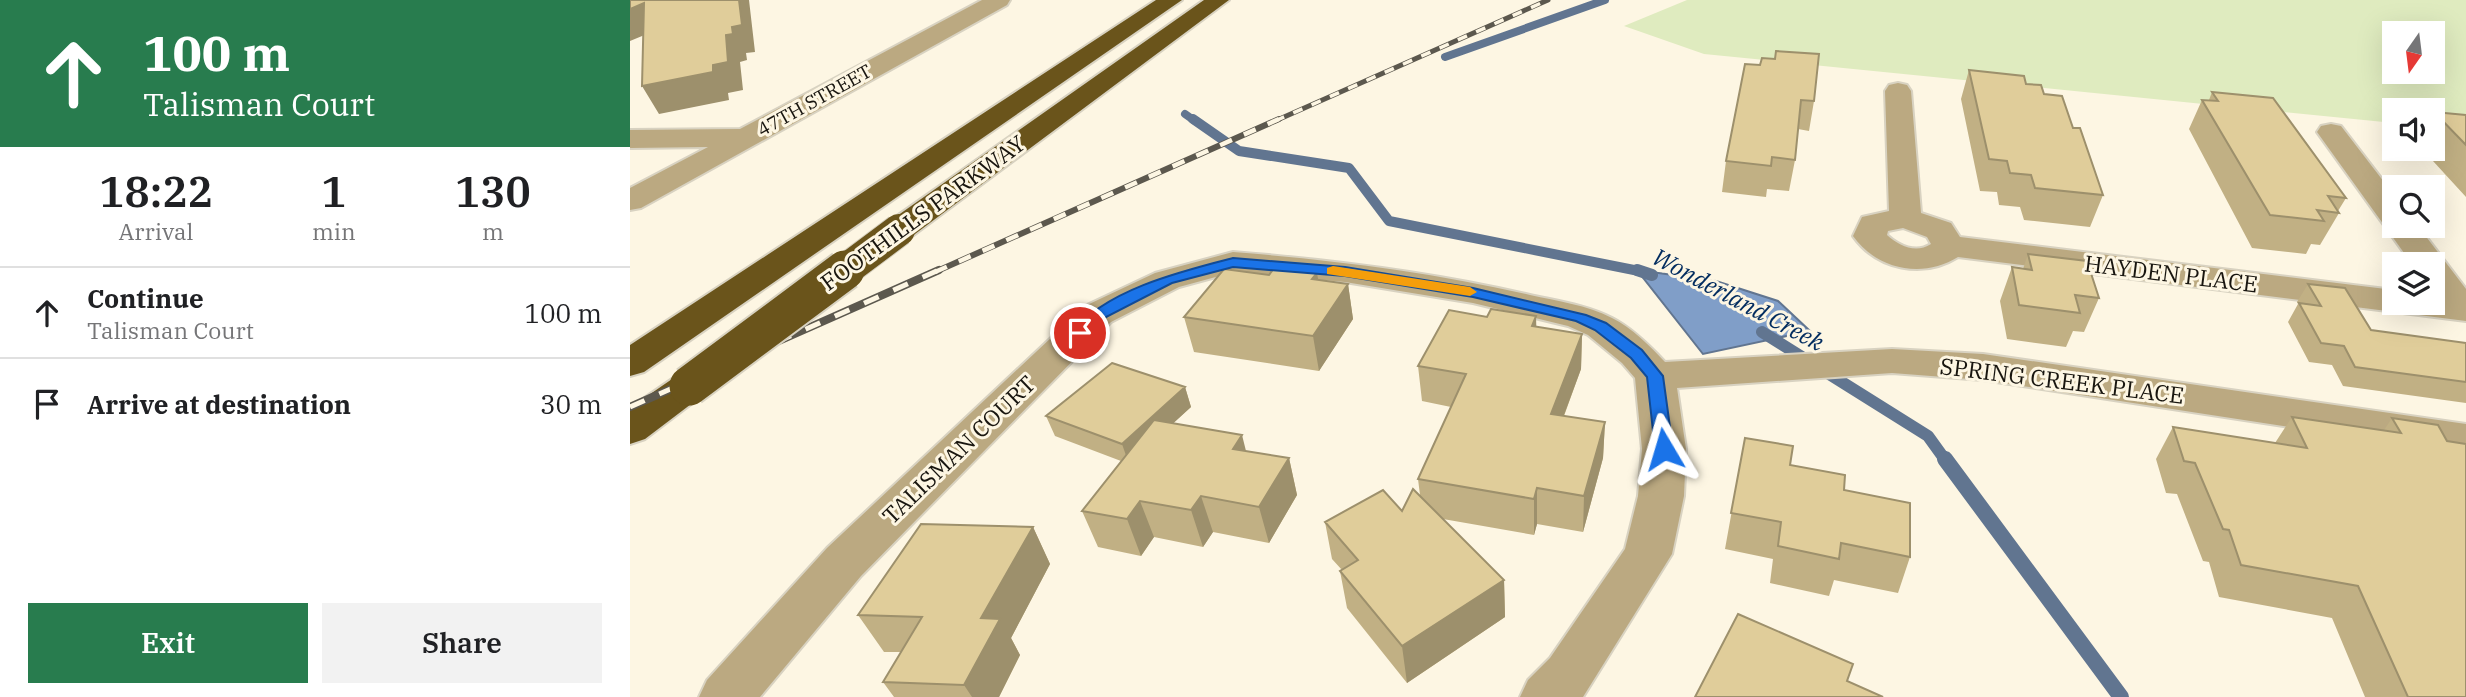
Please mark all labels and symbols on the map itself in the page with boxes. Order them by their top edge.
north arrow [2382,21,2445,84]
street label: 47TH STREET [752,59,876,141]
street label: FOOTHILLS PARKWAY [814,128,1031,297]
water label: Wonderland Creek [1647,240,1830,358]
street label: HAYDEN PLACE [2083,247,2260,299]
pin [1050,303,1110,363]
street label: SPRING CREEK PLACE [1938,350,2186,410]
street label: TALISMAN COURT [875,368,1041,530]
position arrow [1627,412,1701,486]

